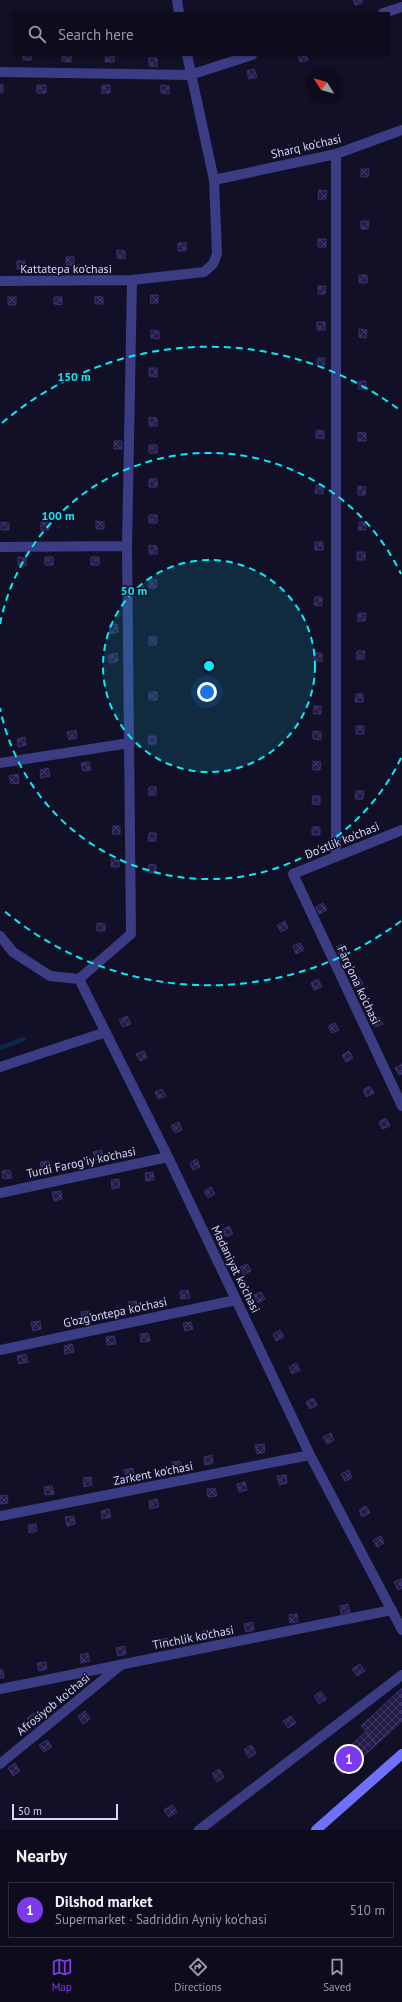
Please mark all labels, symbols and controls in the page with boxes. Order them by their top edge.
search box [12,12,390,56]
icon: search [26,23,48,45]
text: Search here [58,25,134,44]
north arrow [306,68,342,104]
street label: Sharq ko'chasi [269,131,343,161]
street label: Kattatepa ko'chasi [20,261,112,276]
text: 150 m [57,369,91,384]
text: 100 m [41,508,75,523]
text: 50 m [121,583,147,598]
centre of rings [202,659,216,673]
your location [197,682,217,702]
street label: Do'stlik ko'chasi [303,818,381,862]
street label: Farg'ona ko'chasi [334,943,384,1027]
street label: Turdi Farog'iy ko'chasi [25,1143,137,1181]
street label: Madaniyat ko'chasi [208,1223,264,1315]
street label: G'ozg'ontepa ko'chasi [62,1294,168,1330]
street label: Zarkent ko'chasi [112,1458,194,1488]
street label: Tinchlik ko'chasi [151,1622,235,1652]
street label: Afrosiyob ko'chasi [13,1670,93,1738]
pin: 1 [336,1744,362,1774]
scale bar [12,1802,118,1821]
text: 50 m [18,1804,42,1818]
text: Nearby [16,1845,67,1867]
text: Dilshod market [55,1892,152,1911]
text: 1 [26,1902,34,1919]
text: 510 m [350,1902,385,1919]
text: Supermarket · Sadriddin Ayniy ko'chasi [55,1911,267,1928]
tab: Map [51,1956,73,1994]
tab: Directions [174,1956,222,1994]
tab: Saved [323,1956,351,1994]

